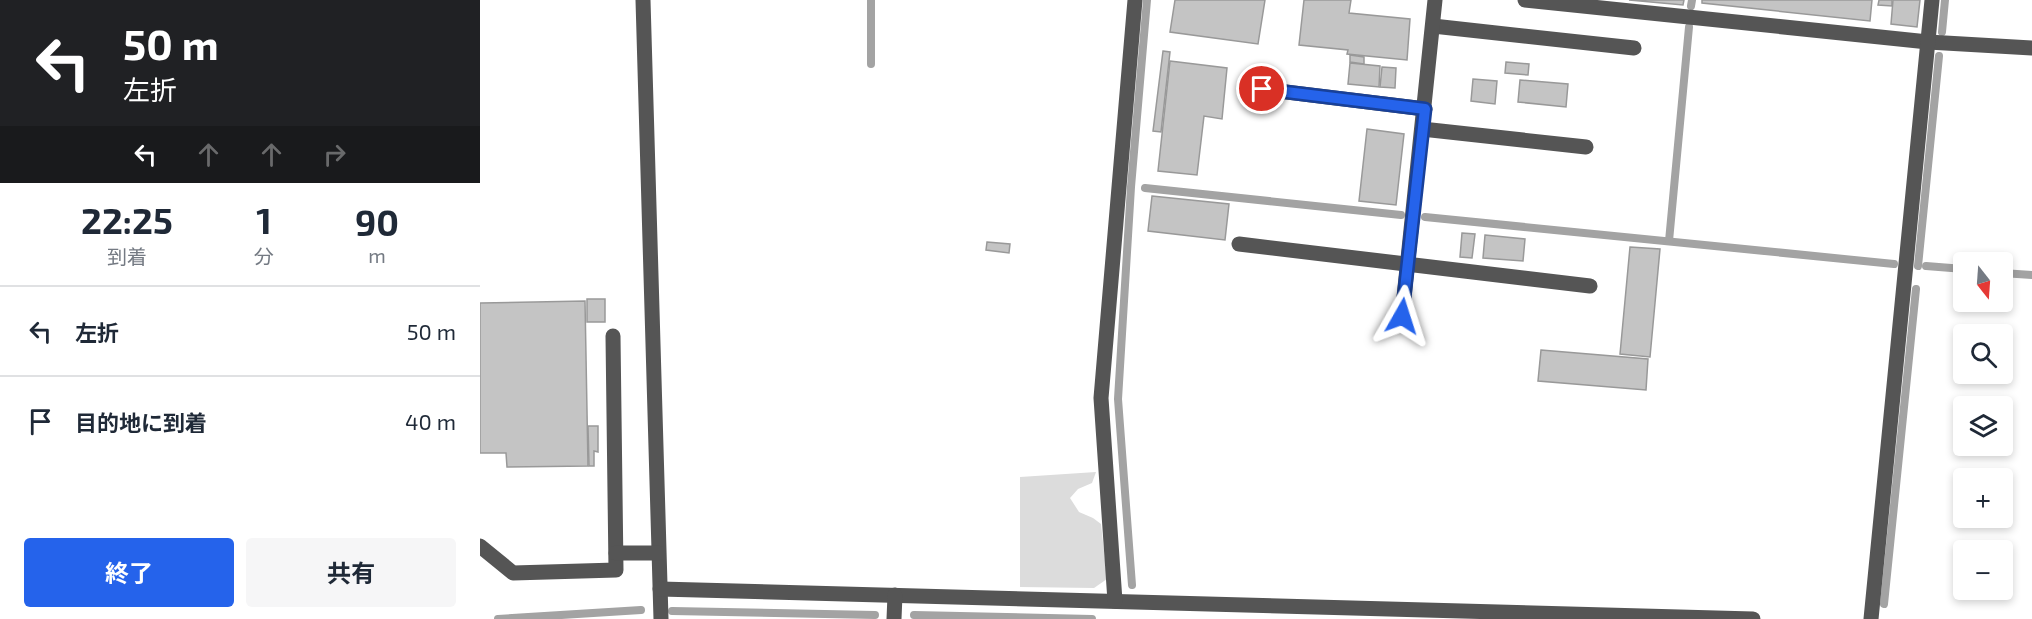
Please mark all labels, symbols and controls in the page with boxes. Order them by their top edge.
text: 50 m [123,18,219,68]
icon: left [24,24,102,102]
pin [1236,63,1287,114]
icon: arrive [1245,72,1278,105]
text: 左折 [123,73,177,105]
icon: left [129,138,162,171]
icon: ahead [192,138,225,171]
icon: ahead [255,138,288,171]
icon: right [318,138,351,171]
text: 22:25 [81,198,173,241]
text: 1 [256,198,272,241]
text: 90 [355,200,399,243]
text: m [368,243,386,267]
text: 到着 [107,244,147,268]
text: 分 [254,244,274,268]
north arrow [1953,252,2013,312]
map controls [1953,252,2013,600]
position arrow [1370,284,1434,348]
icon: left [24,315,57,348]
text: 50 m [407,318,456,344]
text: 左折 [75,319,119,345]
button: search [1953,324,2013,384]
button: layers [1953,396,2013,456]
icon: arrive [24,405,57,438]
text: 40 m [405,408,456,434]
text: 目的地に到着 [75,409,207,435]
button: + [1953,468,2013,528]
button: 終了 [24,538,234,607]
button: 共有 [246,538,456,607]
button: − [1953,540,2013,600]

